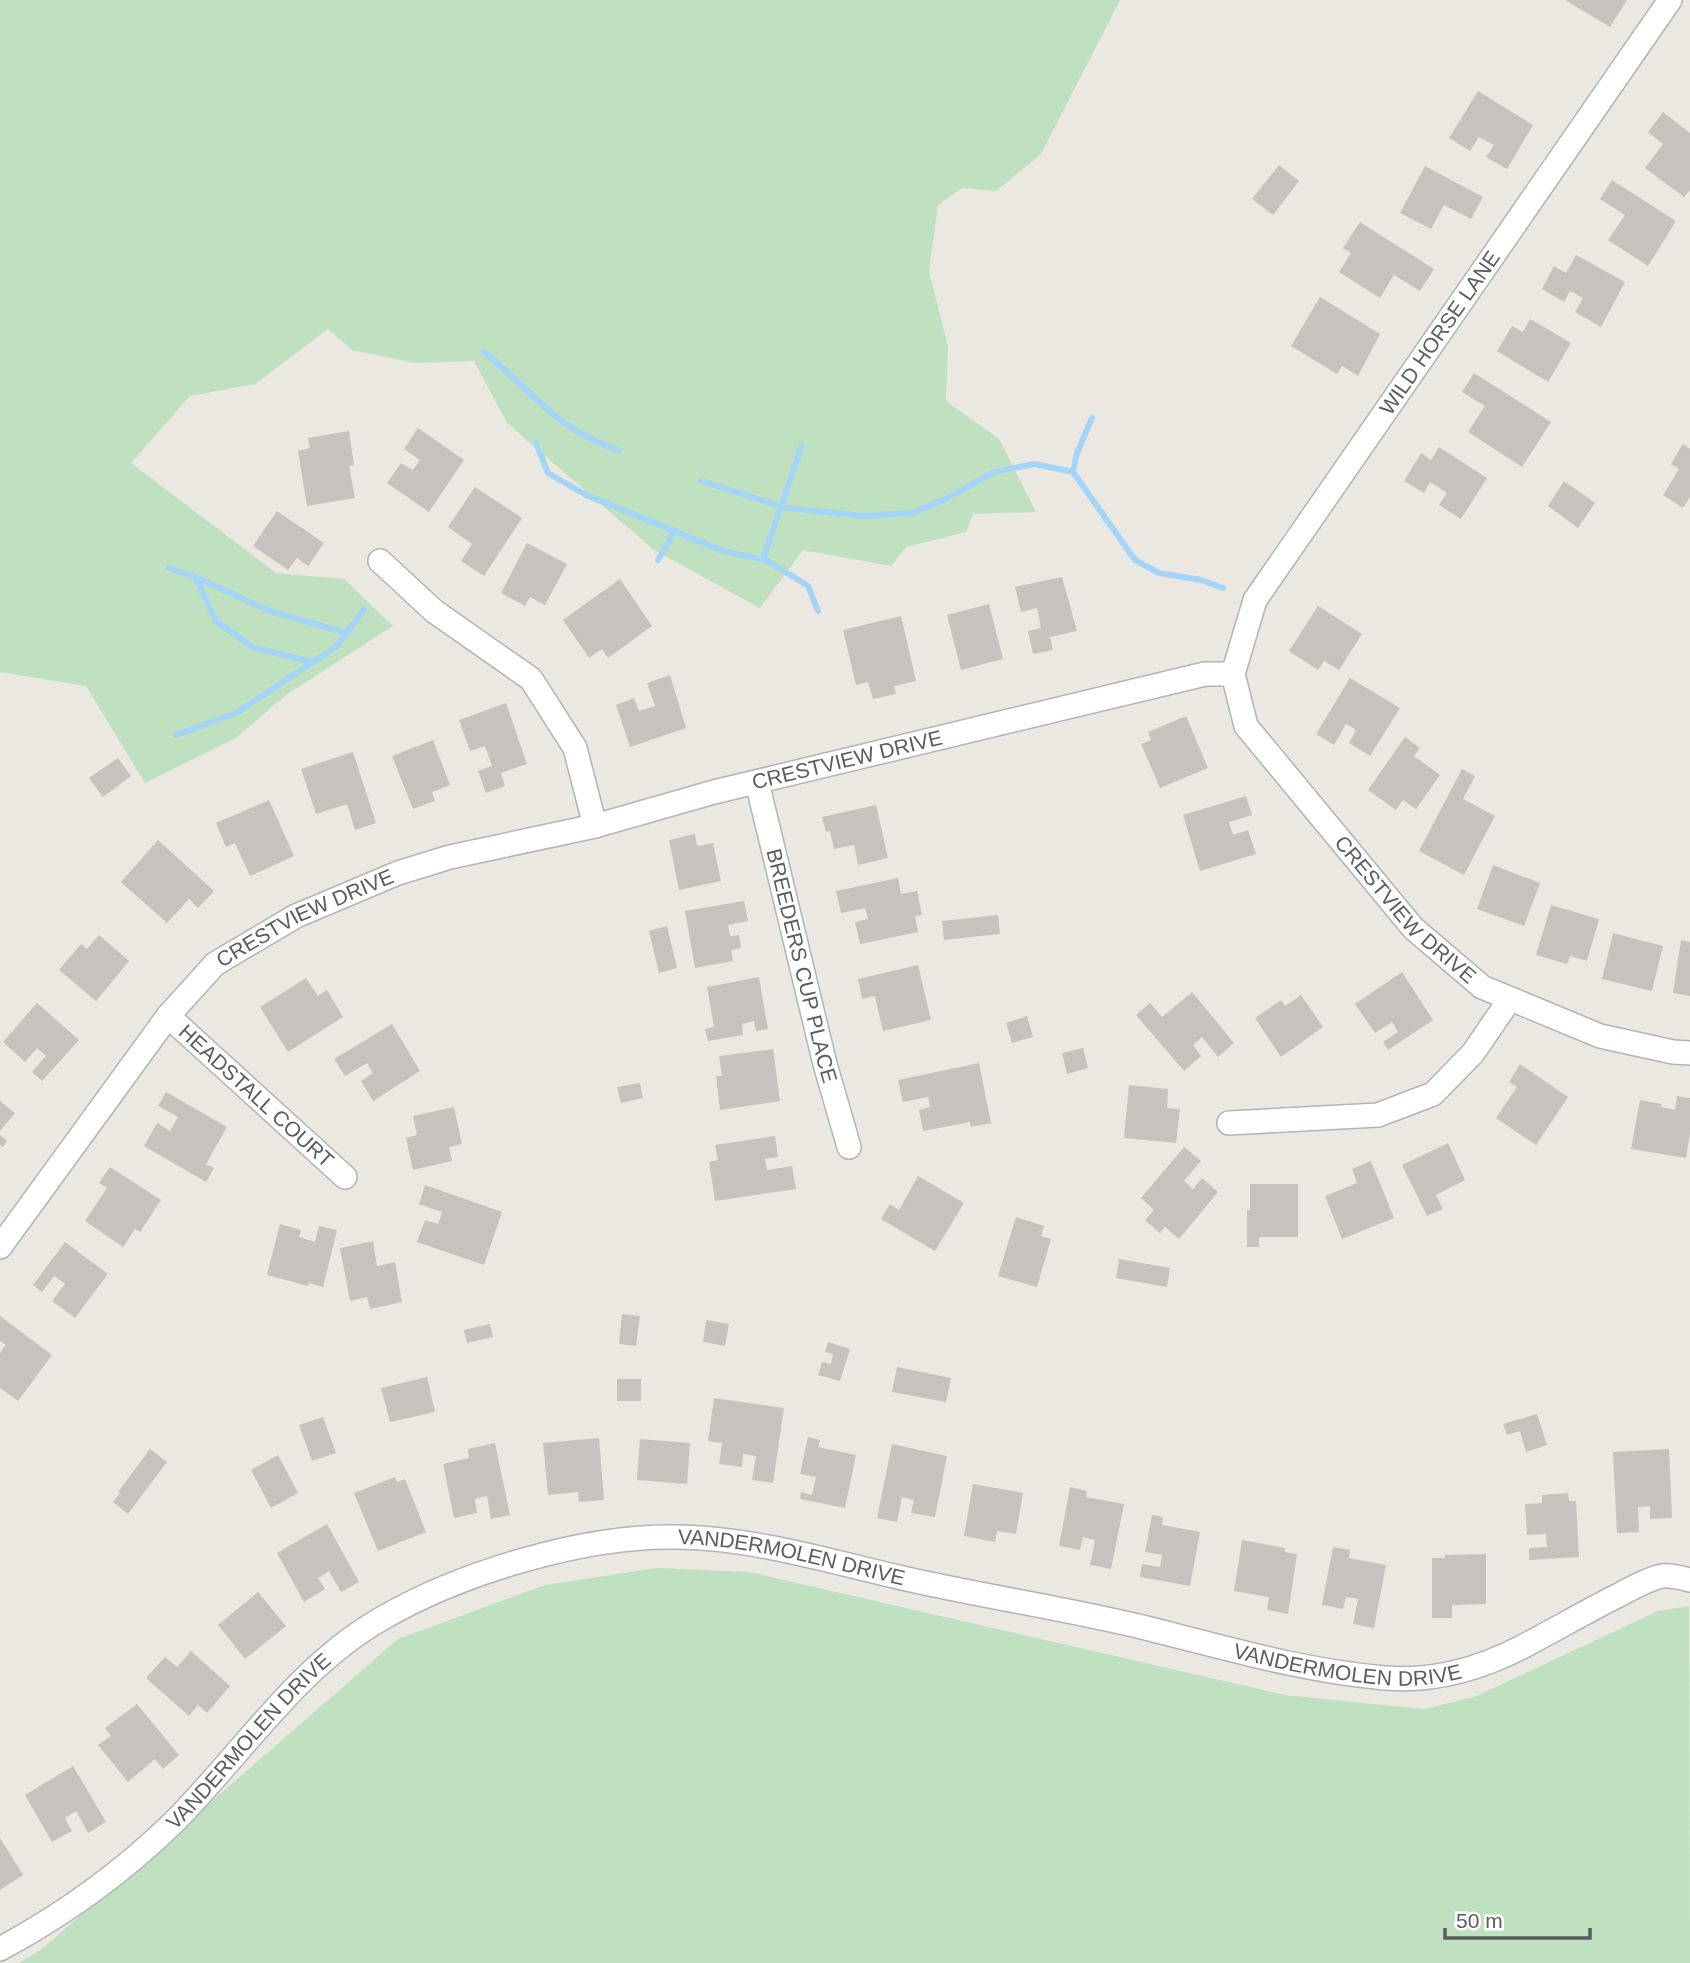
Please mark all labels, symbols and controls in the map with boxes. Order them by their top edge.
street label: WILD HORSE LANE [1375,246,1504,419]
street label: CRESTVIEW DRIVE [750,726,945,793]
street label: CRESTVIEW DRIVE [1330,831,1481,988]
street label: BREEDERS CUP PLACE [762,846,842,1085]
street label: CRESTVIEW DRIVE [212,864,397,972]
street label: HEADSTALL COURT [174,1020,338,1172]
street label: VANDERMOLEN DRIVE [678,1525,907,1589]
street label: VANDERMOLEN DRIVE [1231,1639,1464,1690]
street label: VANDERMOLEN DRIVE [162,1648,335,1834]
scale bar [1445,1896,1590,1940]
text: 50 m [1456,1909,1503,1932]

